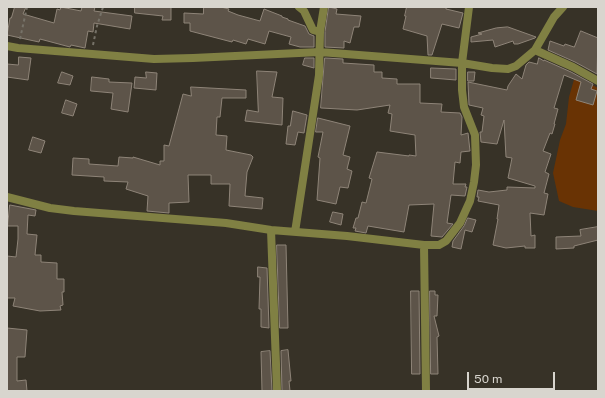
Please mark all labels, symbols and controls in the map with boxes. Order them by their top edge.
scale bar [469,364,557,390]
text: 50 m [474,372,502,386]

